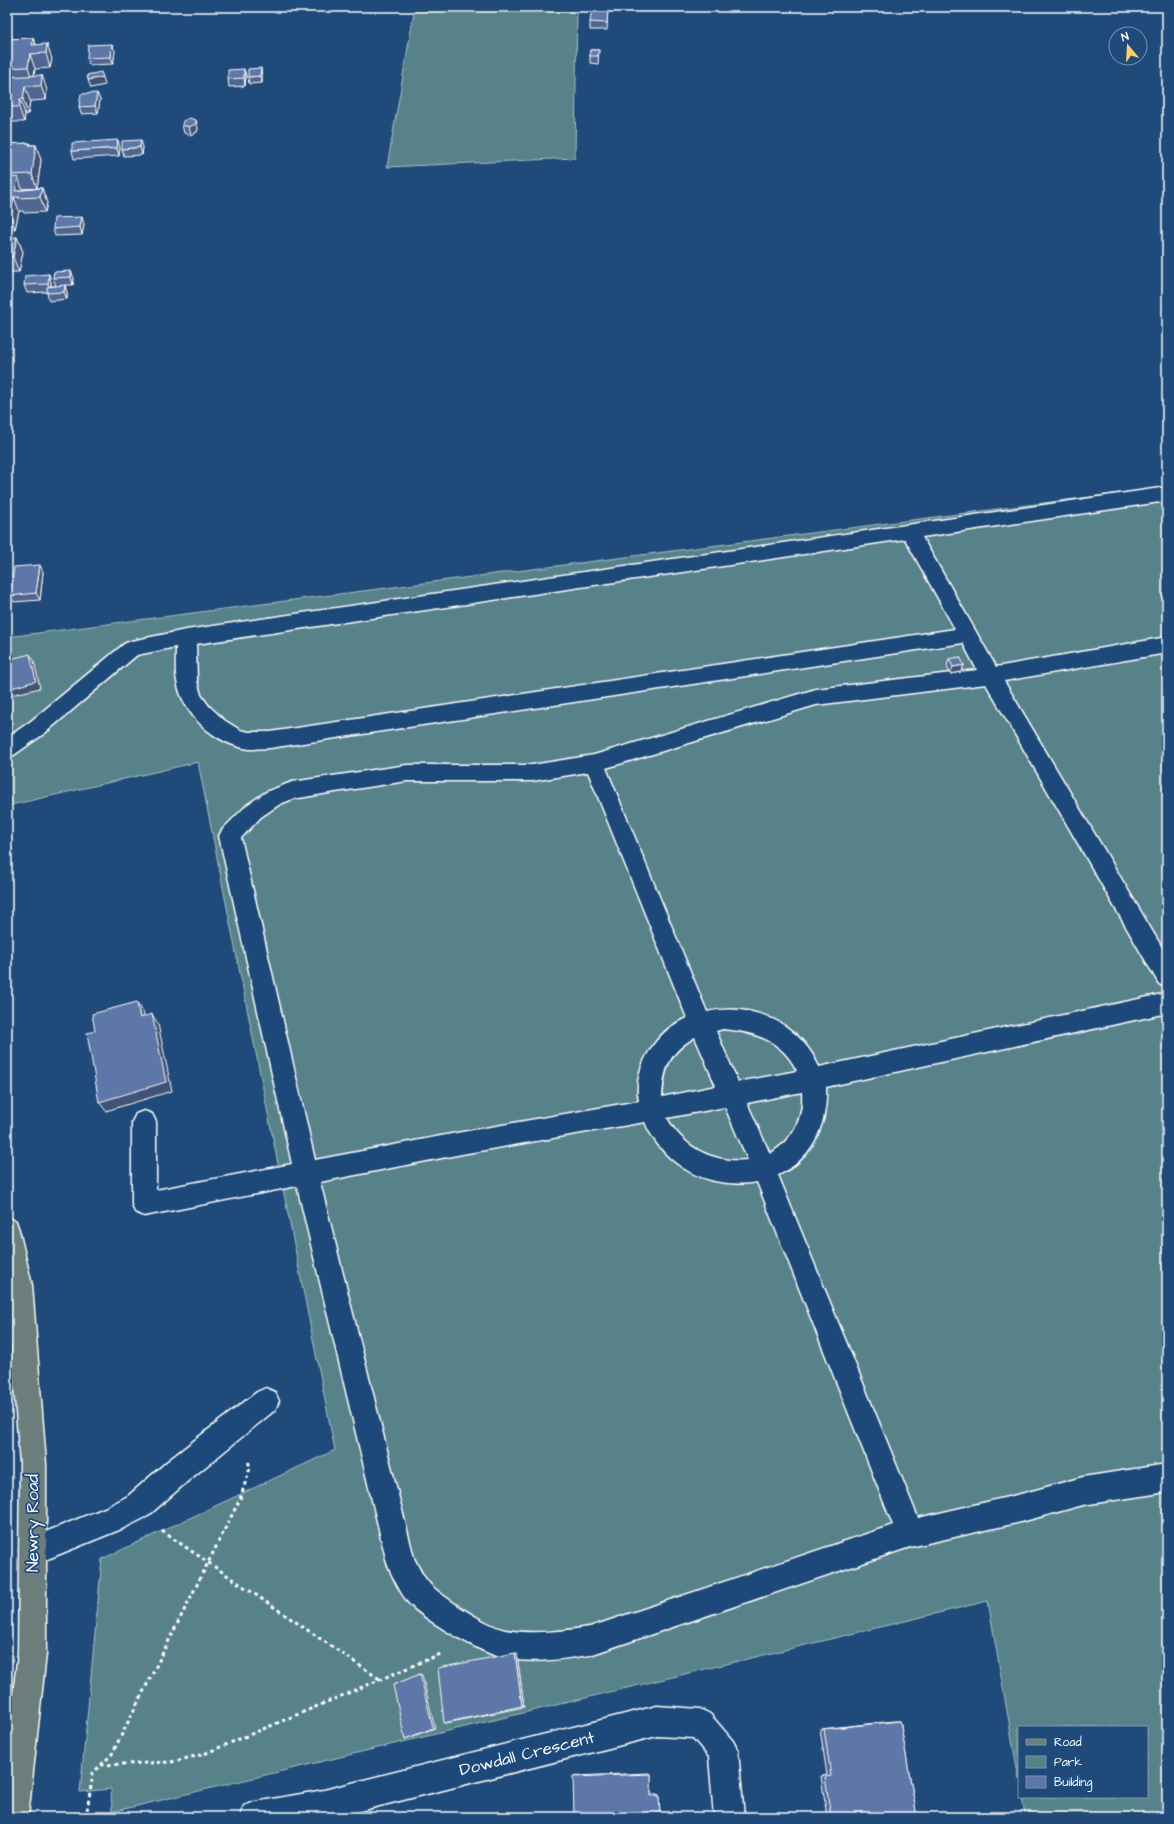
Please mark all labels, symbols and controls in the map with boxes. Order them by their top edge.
north arrow [1108,26,1148,66]
text: N [1119,29,1131,45]
street label: Newry Road [21,1474,46,1572]
street label: Dowdall Crescent [457,1726,597,1782]
legend [1018,1726,1148,1798]
text: Road [1054,1734,1082,1751]
text: Park [1054,1754,1082,1771]
text: Building [1054,1774,1092,1792]

